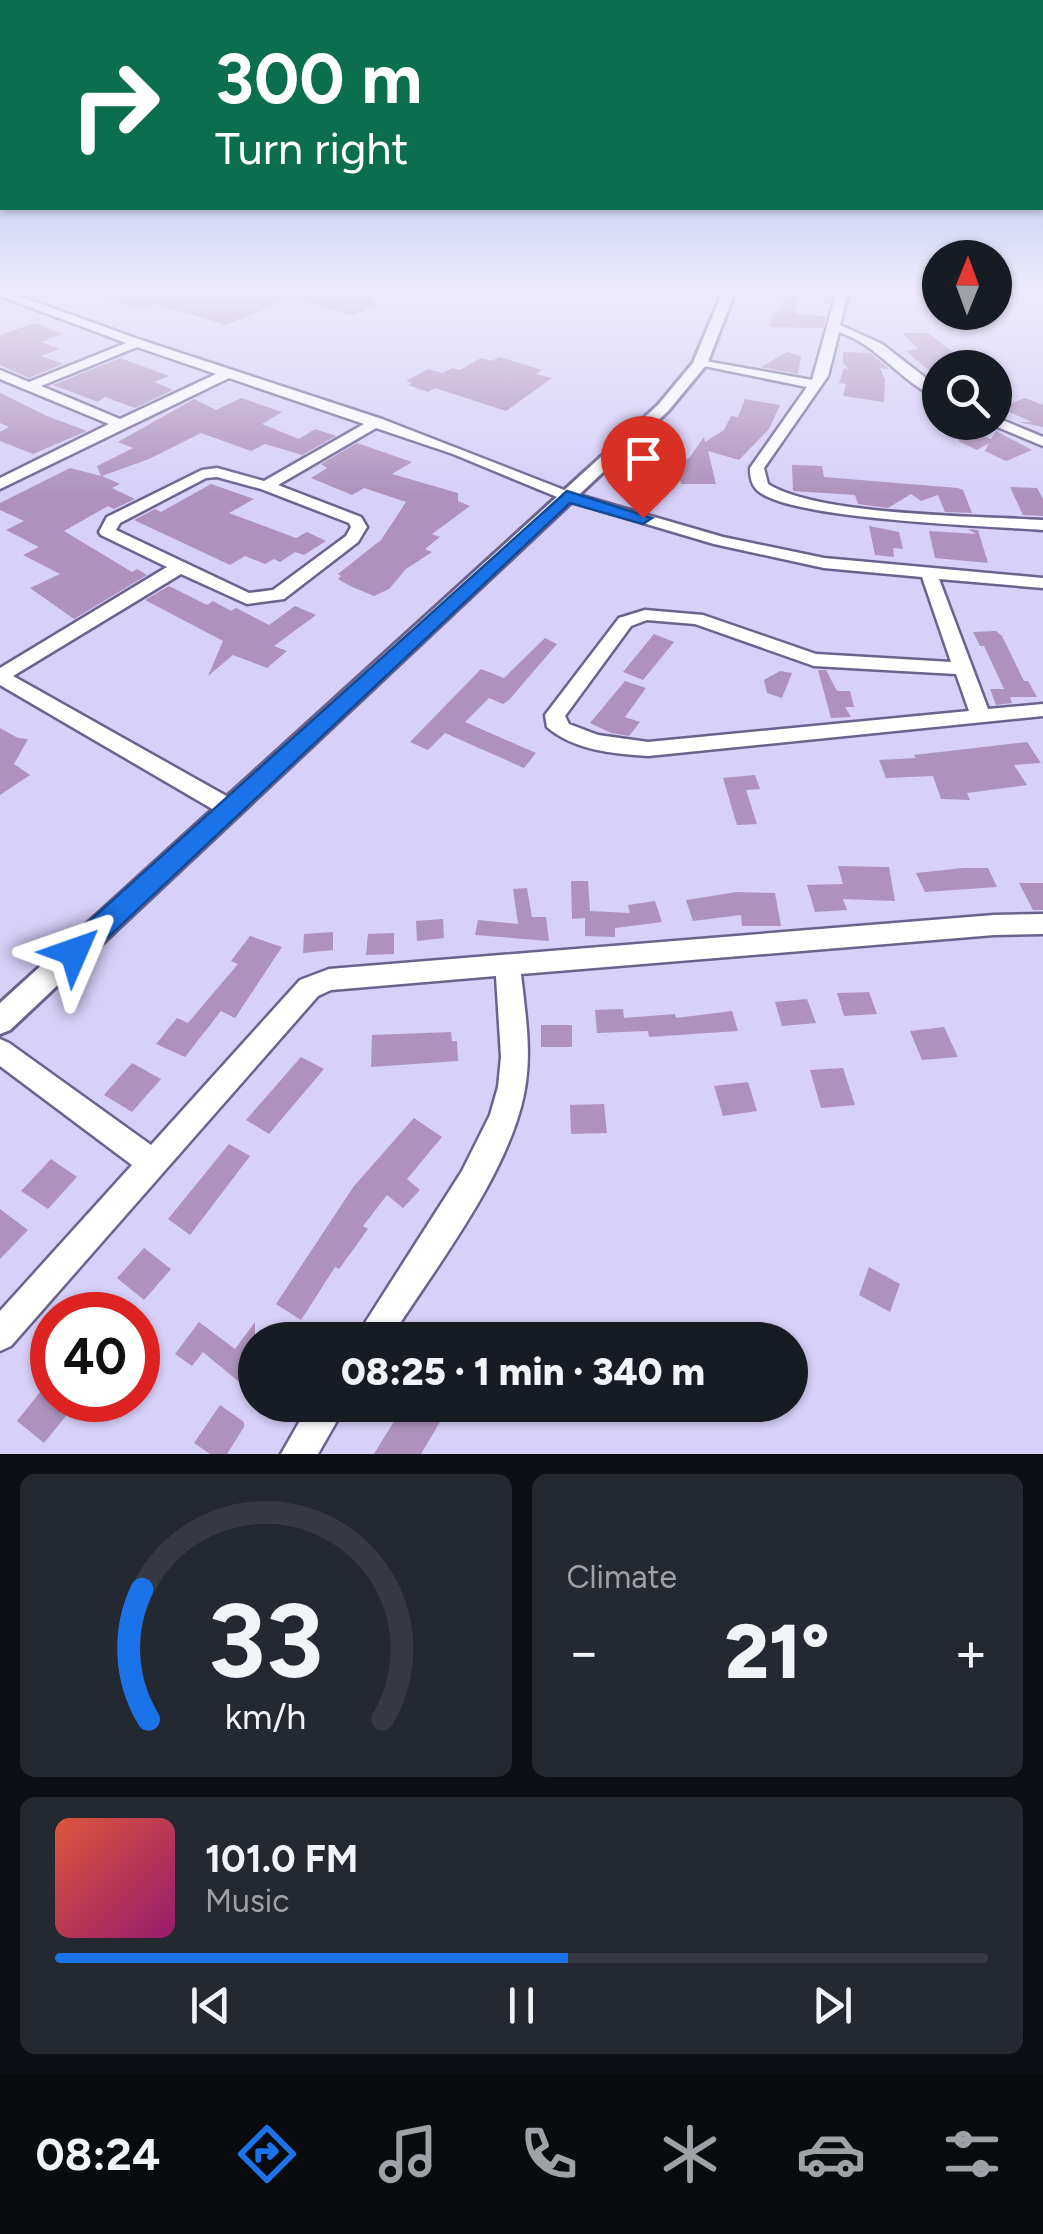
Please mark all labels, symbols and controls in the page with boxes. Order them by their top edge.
text: 300 m [215,36,422,121]
icon: right [50,40,180,170]
text: Turn right [215,121,408,175]
north arrow [922,240,1012,330]
map controls [922,240,1012,440]
button: search [922,350,1012,440]
pin [601,416,686,519]
icon: arrive [616,431,671,486]
position arrow [22,900,126,1004]
speed limit sign: 40 [30,1292,160,1422]
text: 08:25 · 1 min · 340 m [341,1349,705,1395]
text: Climate [567,1558,677,1596]
text: 33 [208,1578,324,1703]
text: 21° [725,1607,830,1697]
text: − [567,1619,601,1685]
text: + [954,1619,988,1685]
text: km/h [225,1695,307,1738]
text: 101.0 FM [205,1836,358,1882]
text: Music [205,1882,290,1920]
icon: previous [183,1978,238,2033]
icon: pause [494,1978,549,2033]
icon: next [805,1978,860,2033]
icon: directions [232,2119,302,2189]
icon: music [373,2119,443,2189]
icon: phone [514,2119,584,2189]
icon: climate [655,2119,725,2189]
icon: car [796,2119,866,2189]
icon: filters [937,2119,1007,2189]
text: 08:24 [36,2127,160,2181]

